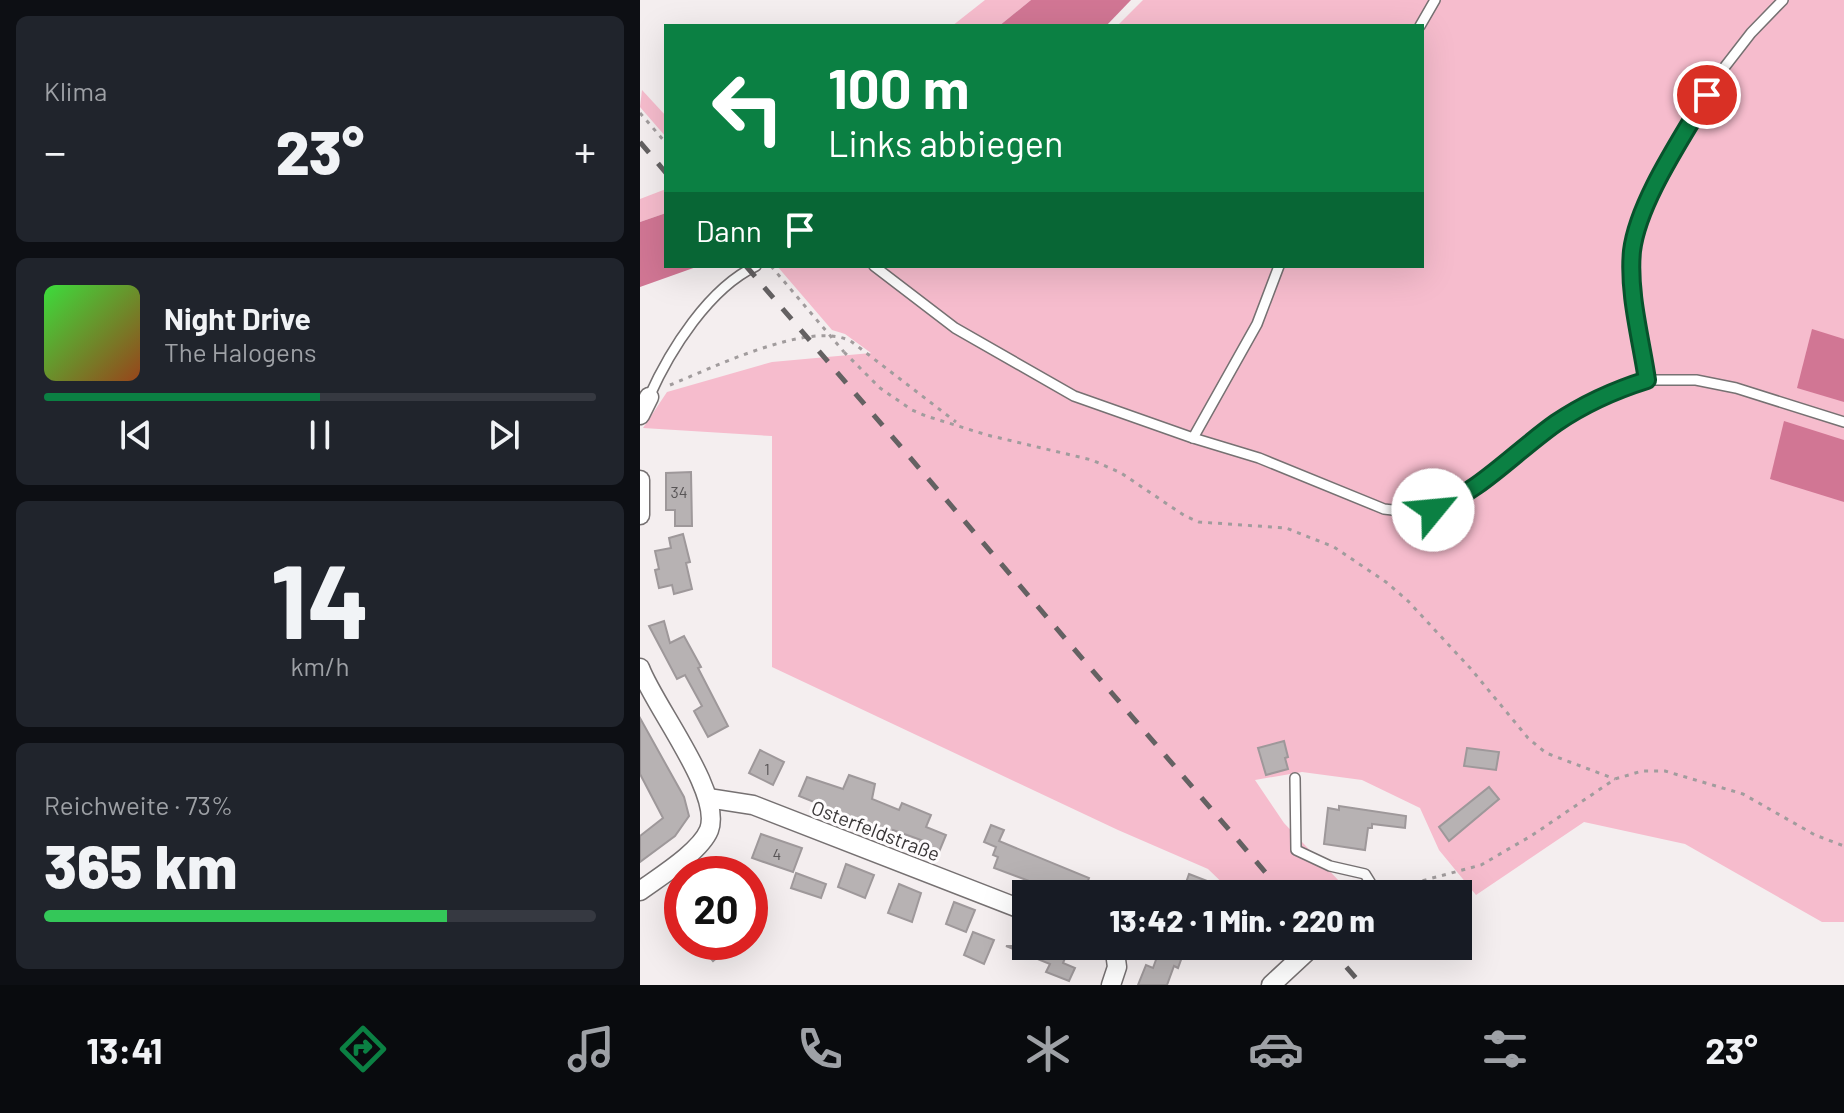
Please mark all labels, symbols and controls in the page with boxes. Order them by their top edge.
text: 100 m [828,53,970,120]
icon: left [696,56,800,160]
pin [1673,61,1741,129]
icon: arrive [1685,73,1729,117]
text: Klima [44,75,107,106]
text: 23° [276,115,364,187]
text: Links abbiegen [828,121,1063,164]
text: − [44,124,66,177]
text: + [574,124,596,177]
icon: arrive [778,208,822,252]
text: Dann [696,212,762,248]
text: Night Drive [164,300,311,336]
text: The Halogens [164,336,316,367]
icon: previous [114,413,158,457]
icon: pause [298,413,342,457]
icon: next [482,413,526,457]
position arrow [1391,468,1475,552]
house number: 34 [670,482,688,501]
text: 14 [270,535,370,660]
text: km/h [291,650,349,681]
house number: 1 [764,759,770,778]
text: Reichweite · 73% [44,789,233,820]
street label: Osterfeldstraße [808,794,944,866]
text: 365 km [44,829,238,901]
house number: 4 [773,844,781,863]
speed limit sign: 20 [664,856,768,960]
text: 13:42 · 1 Min. · 220 m [1109,902,1375,938]
icon: directions [335,1021,391,1077]
icon: music [563,1021,619,1077]
icon: phone [792,1021,848,1077]
icon: climate [1020,1021,1076,1077]
icon: car [1248,1021,1304,1077]
icon: filters [1477,1021,1533,1077]
text: 13:41 [86,1028,163,1071]
text: 23° [1705,1028,1758,1071]

